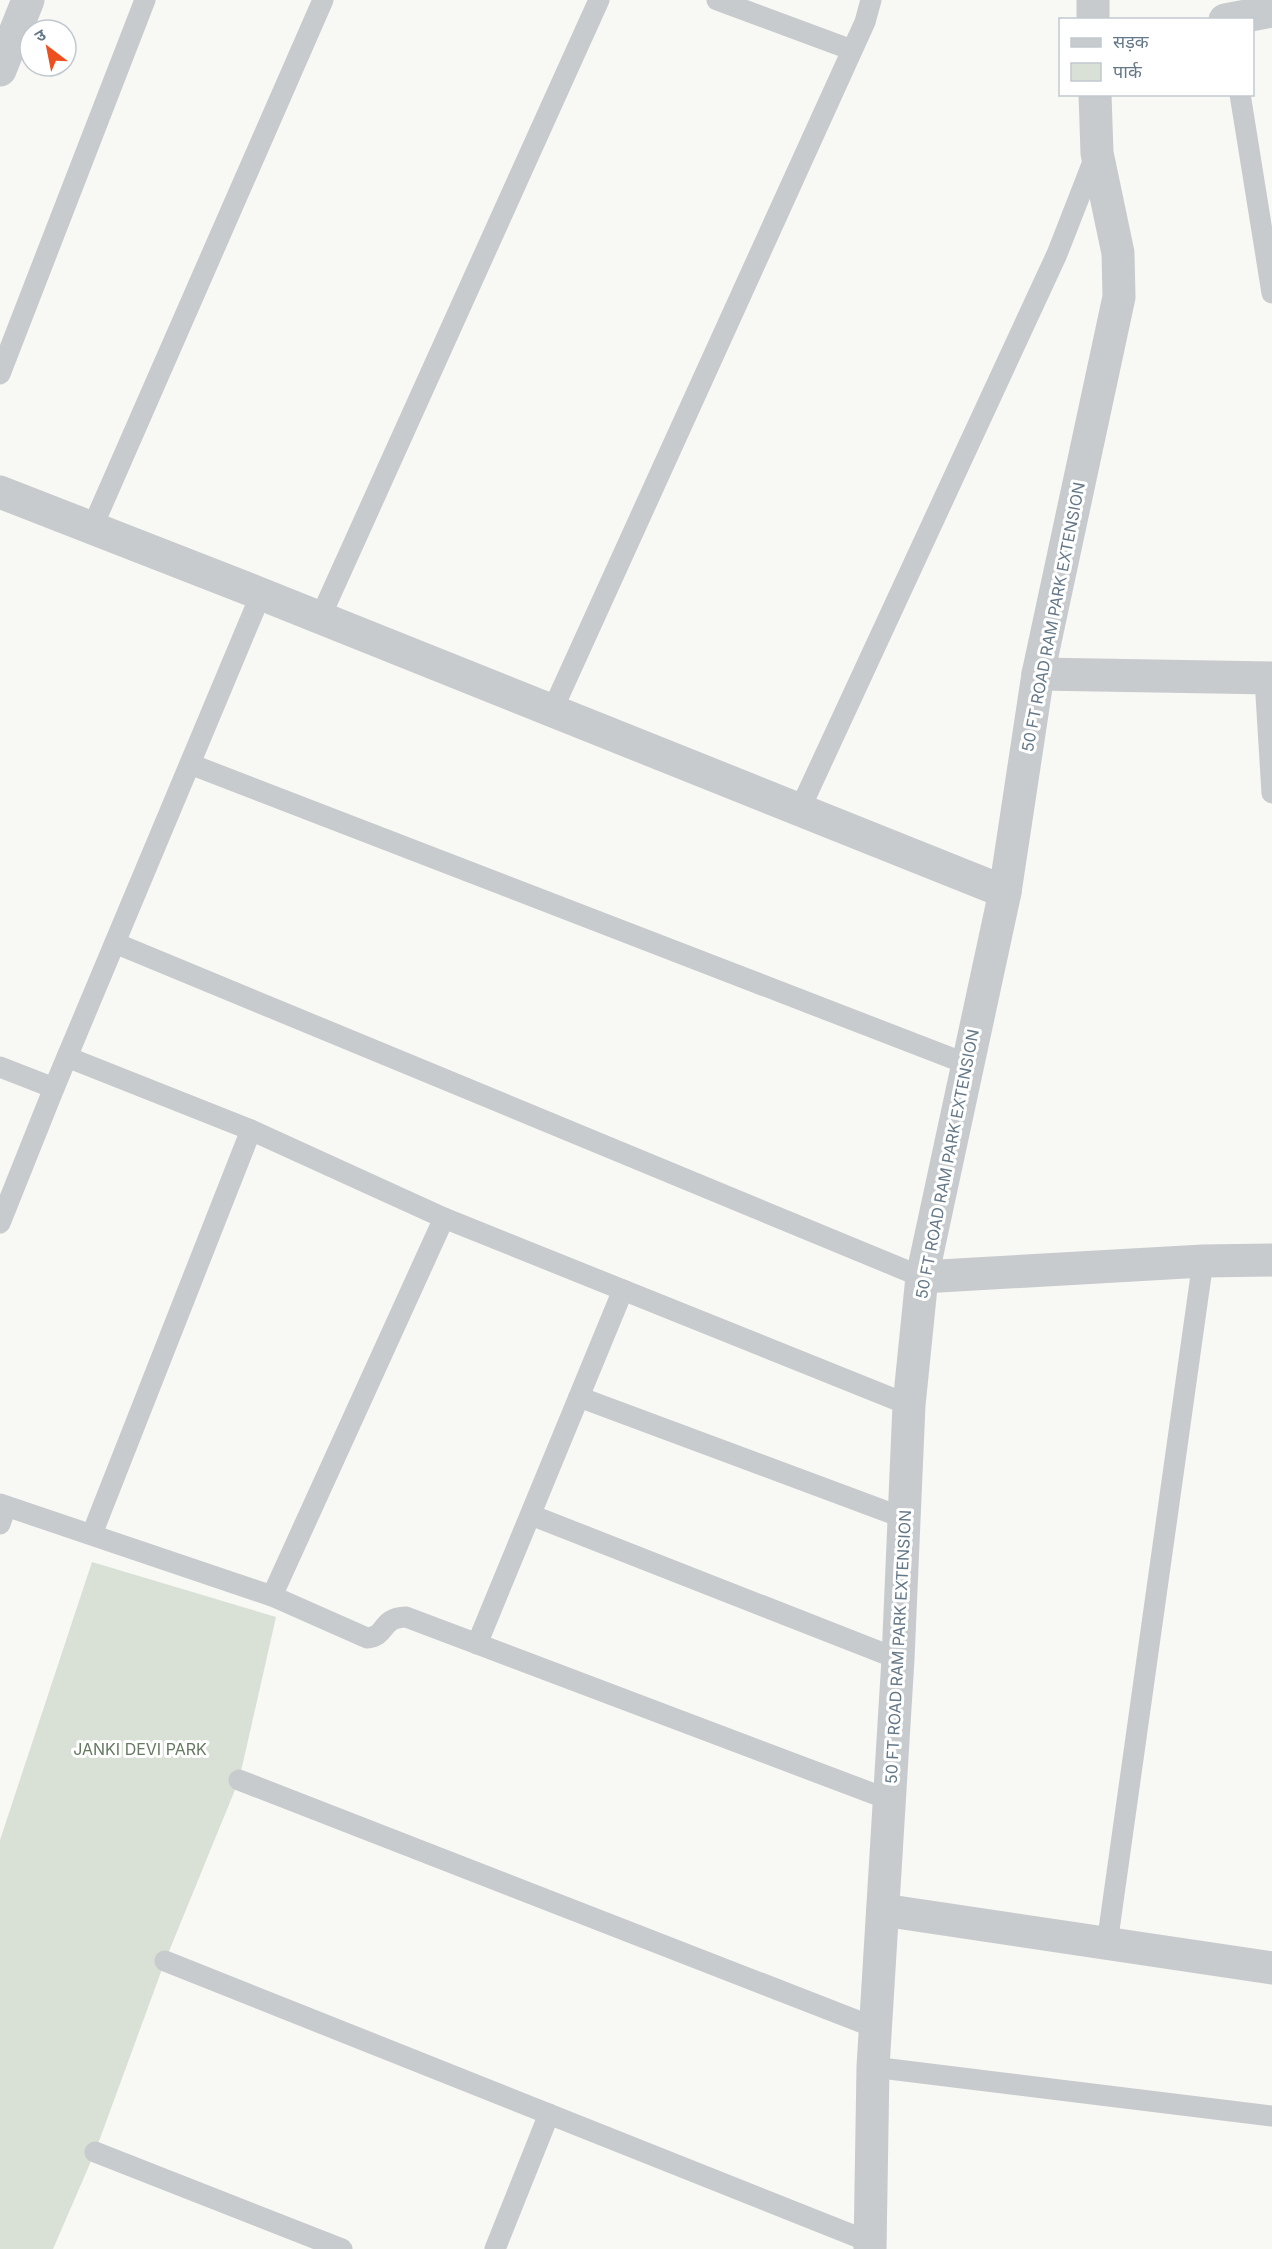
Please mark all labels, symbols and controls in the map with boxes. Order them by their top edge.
north arrow [18,18,78,78]
legend [1059,18,1254,96]
text: उ [31,24,50,46]
text: सड़क [1113,31,1150,52]
text: पार्क [1113,61,1143,82]
street label: 50 FT ROAD RAM PARK EXTENSION [1017,480,1089,754]
street label: 50 FT ROAD RAM PARK EXTENSION [911,1027,983,1301]
street label: 50 FT ROAD RAM PARK EXTENSION [881,1510,915,1784]
park label: JANKI DEVI PARK [73,1739,207,1759]

